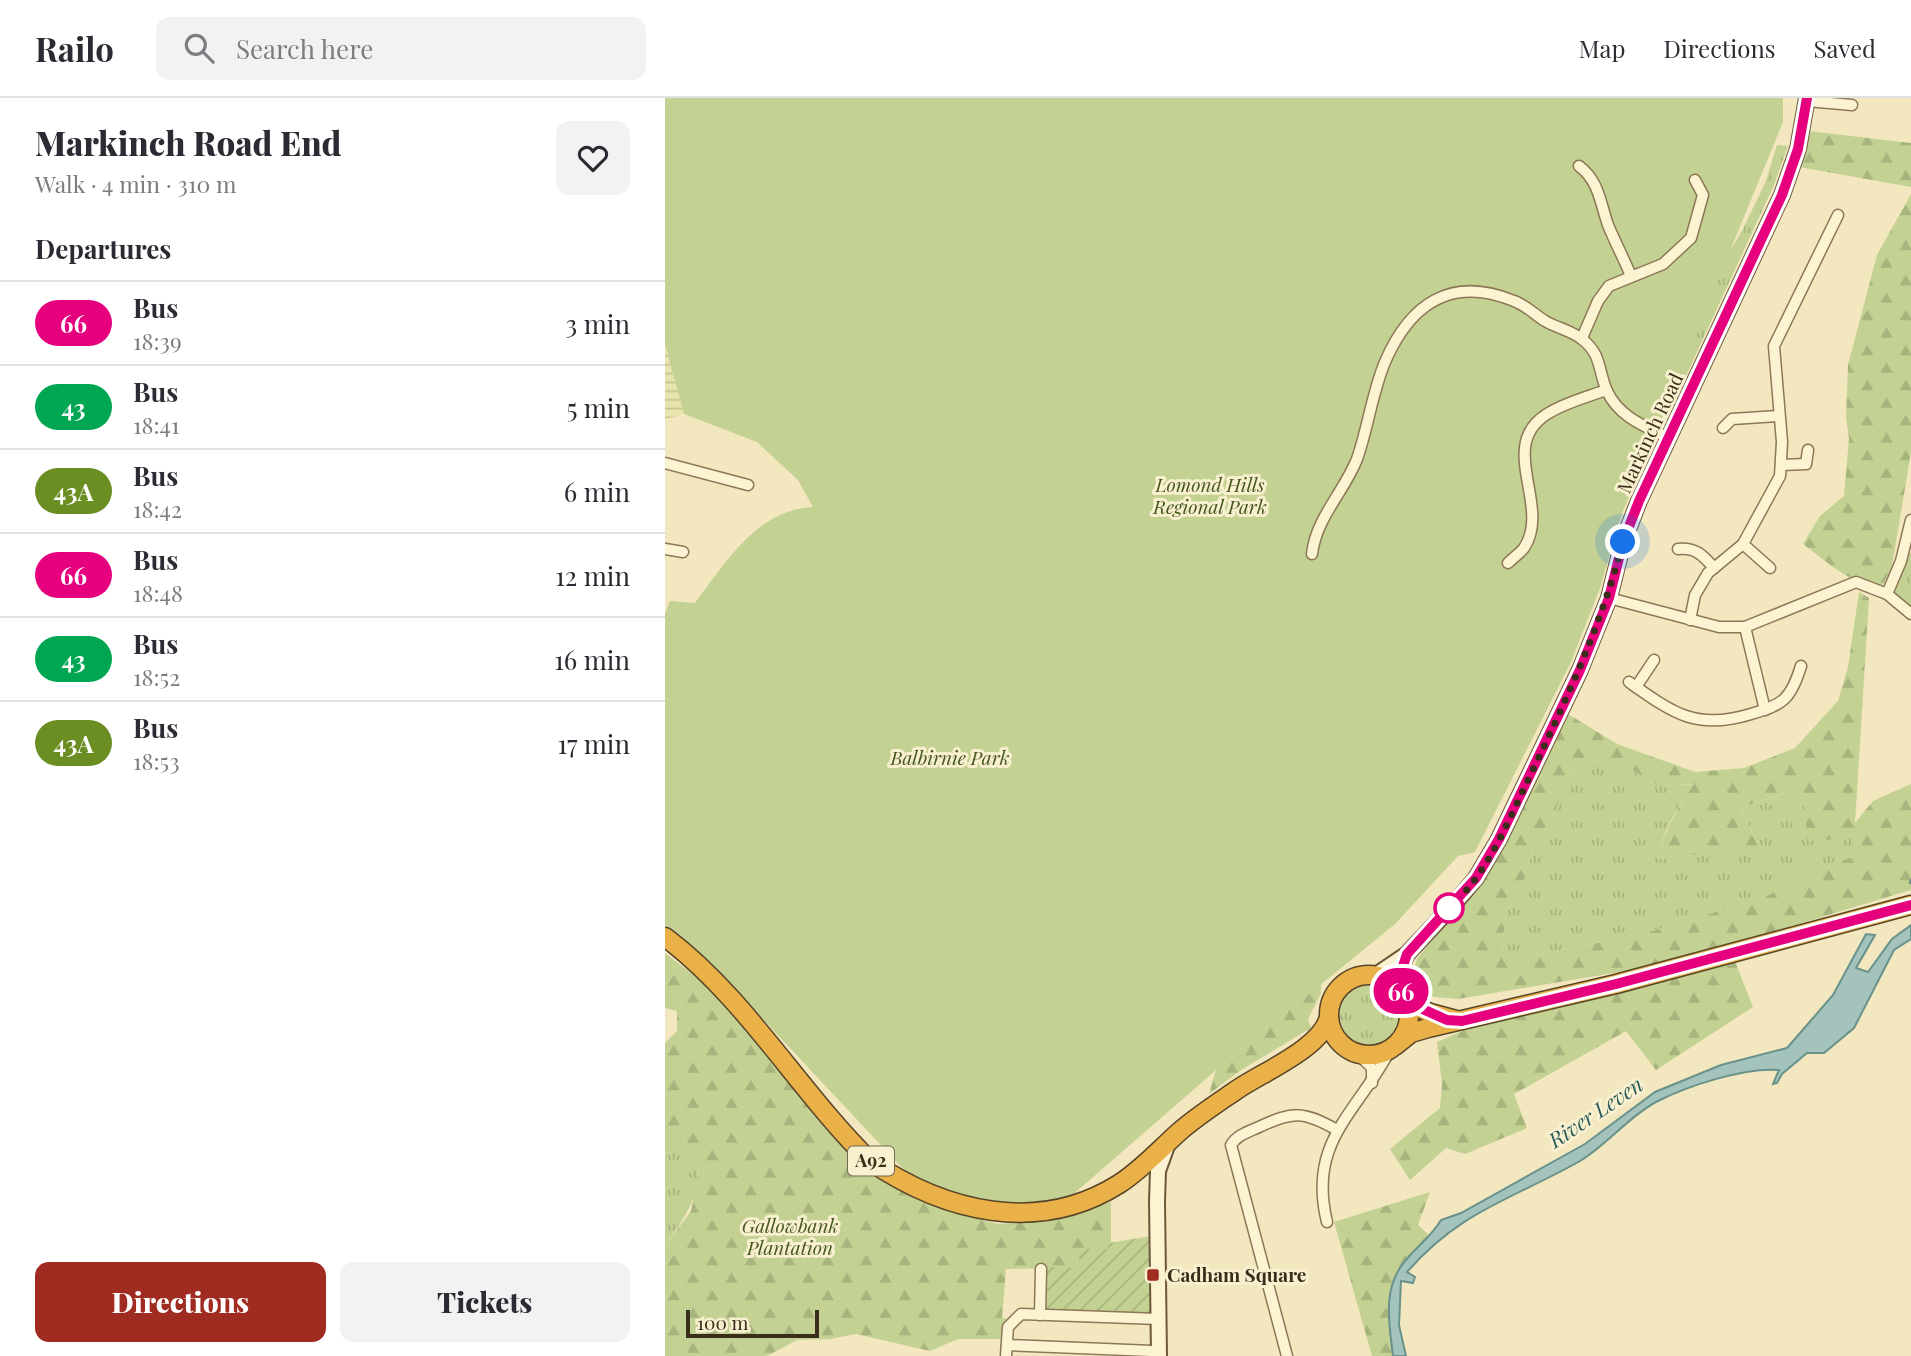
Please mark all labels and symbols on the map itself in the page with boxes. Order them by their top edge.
street label: Markinch Road [1610,368,1688,497]
park label: Lomond Hills Regional Park [1152,471,1267,519]
your location [1605,524,1640,559]
park label: Balbirnie Park [889,744,1010,770]
unlabelled marker [1434,893,1464,923]
line badge: 66 [1369,968,1433,1014]
water label: River Leven [1541,1069,1648,1154]
road number: A92 [848,1146,894,1176]
park label: Gallowbank Plantation [742,1212,838,1260]
place label: Cadham Square [1167,1261,1306,1287]
marker: Cadham Square [1145,1267,1161,1283]
scale bar [686,1307,819,1339]

